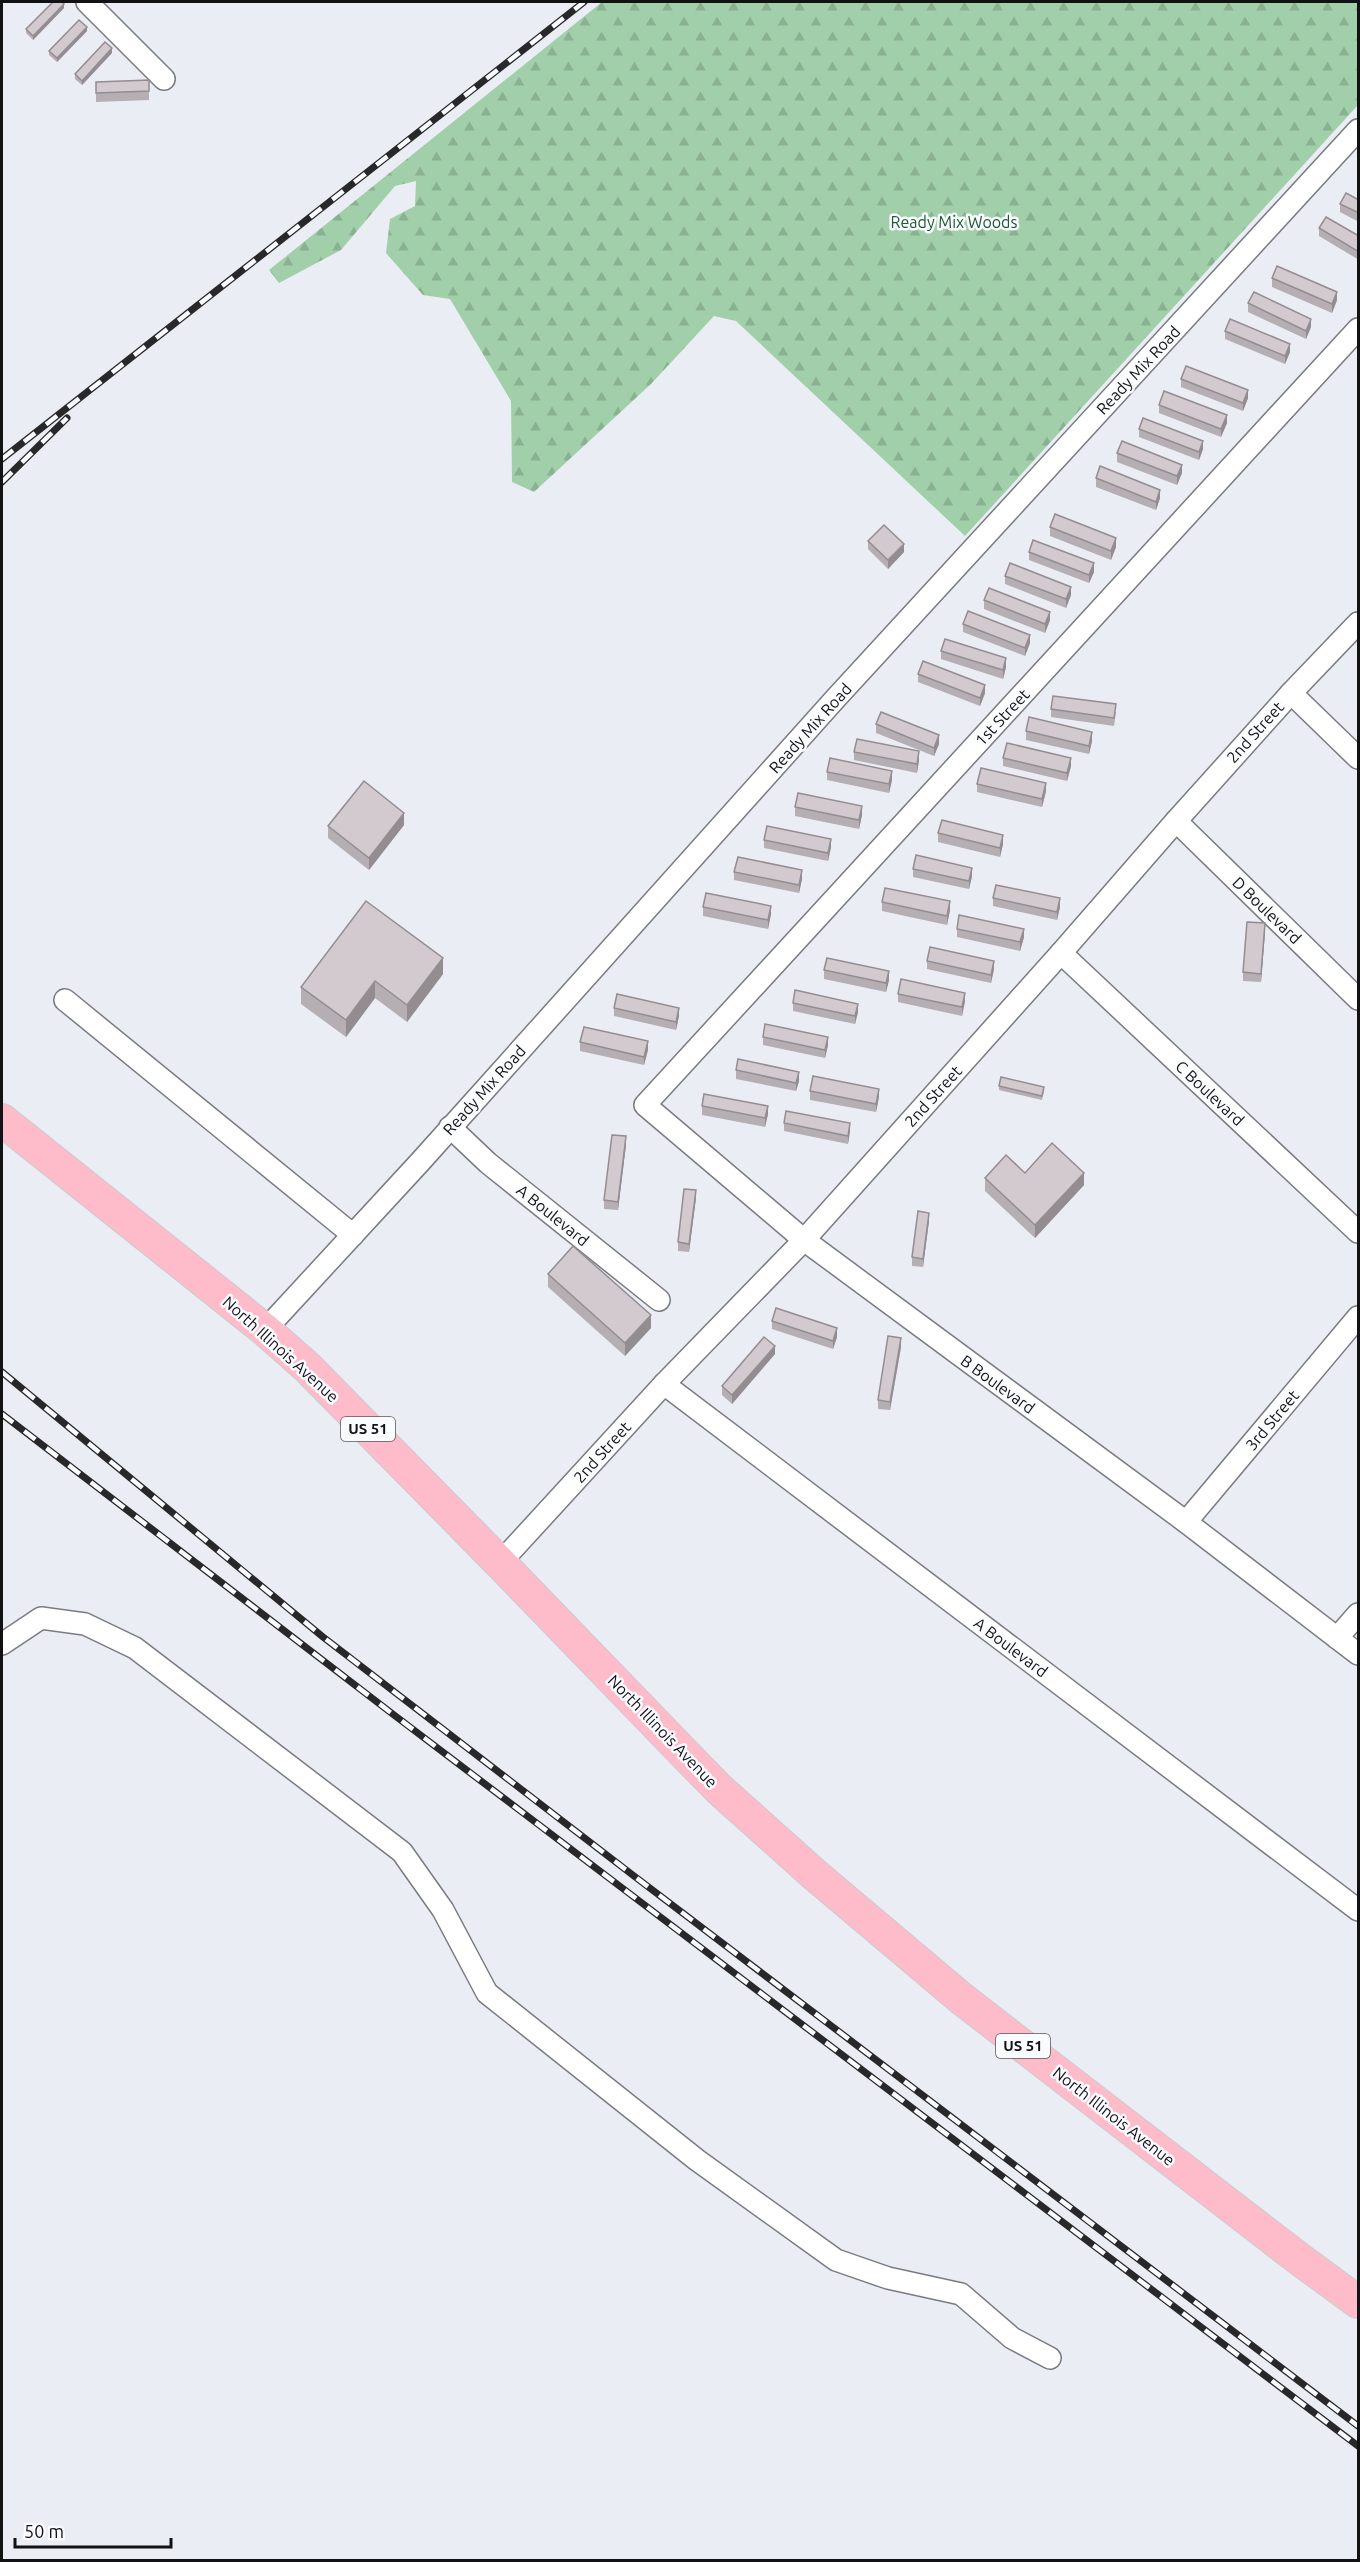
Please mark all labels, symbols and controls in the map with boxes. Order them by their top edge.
park label: Ready Mix Woods [891,213,1017,231]
street label: Ready Mix Road [1092,322,1184,418]
street label: Ready Mix Road [765,680,855,776]
street label: 1st Street [971,685,1033,749]
street label: 2nd Street [1223,697,1288,766]
street label: D Boulevard [1229,873,1305,947]
street label: Ready Mix Road [439,1042,529,1138]
street label: C Boulevard [1172,1057,1248,1129]
street label: 2nd Street [901,1061,966,1130]
street label: A Boulevard [513,1181,593,1249]
street label: North Illinois Avenue [220,1292,342,1406]
street label: B Boulevard [958,1351,1038,1417]
street label: 3rd Street [1242,1386,1303,1454]
road number: US 51 [341,1417,395,1441]
street label: 2nd Street [570,1417,635,1486]
street label: A Boulevard [971,1614,1051,1680]
street label: North Illinois Avenue [605,1671,721,1791]
road number: US 51 [996,2034,1050,2058]
street label: North Illinois Avenue [1050,2063,1178,2169]
scale bar [15,2511,171,2549]
text: 50 m [24,2521,64,2541]

